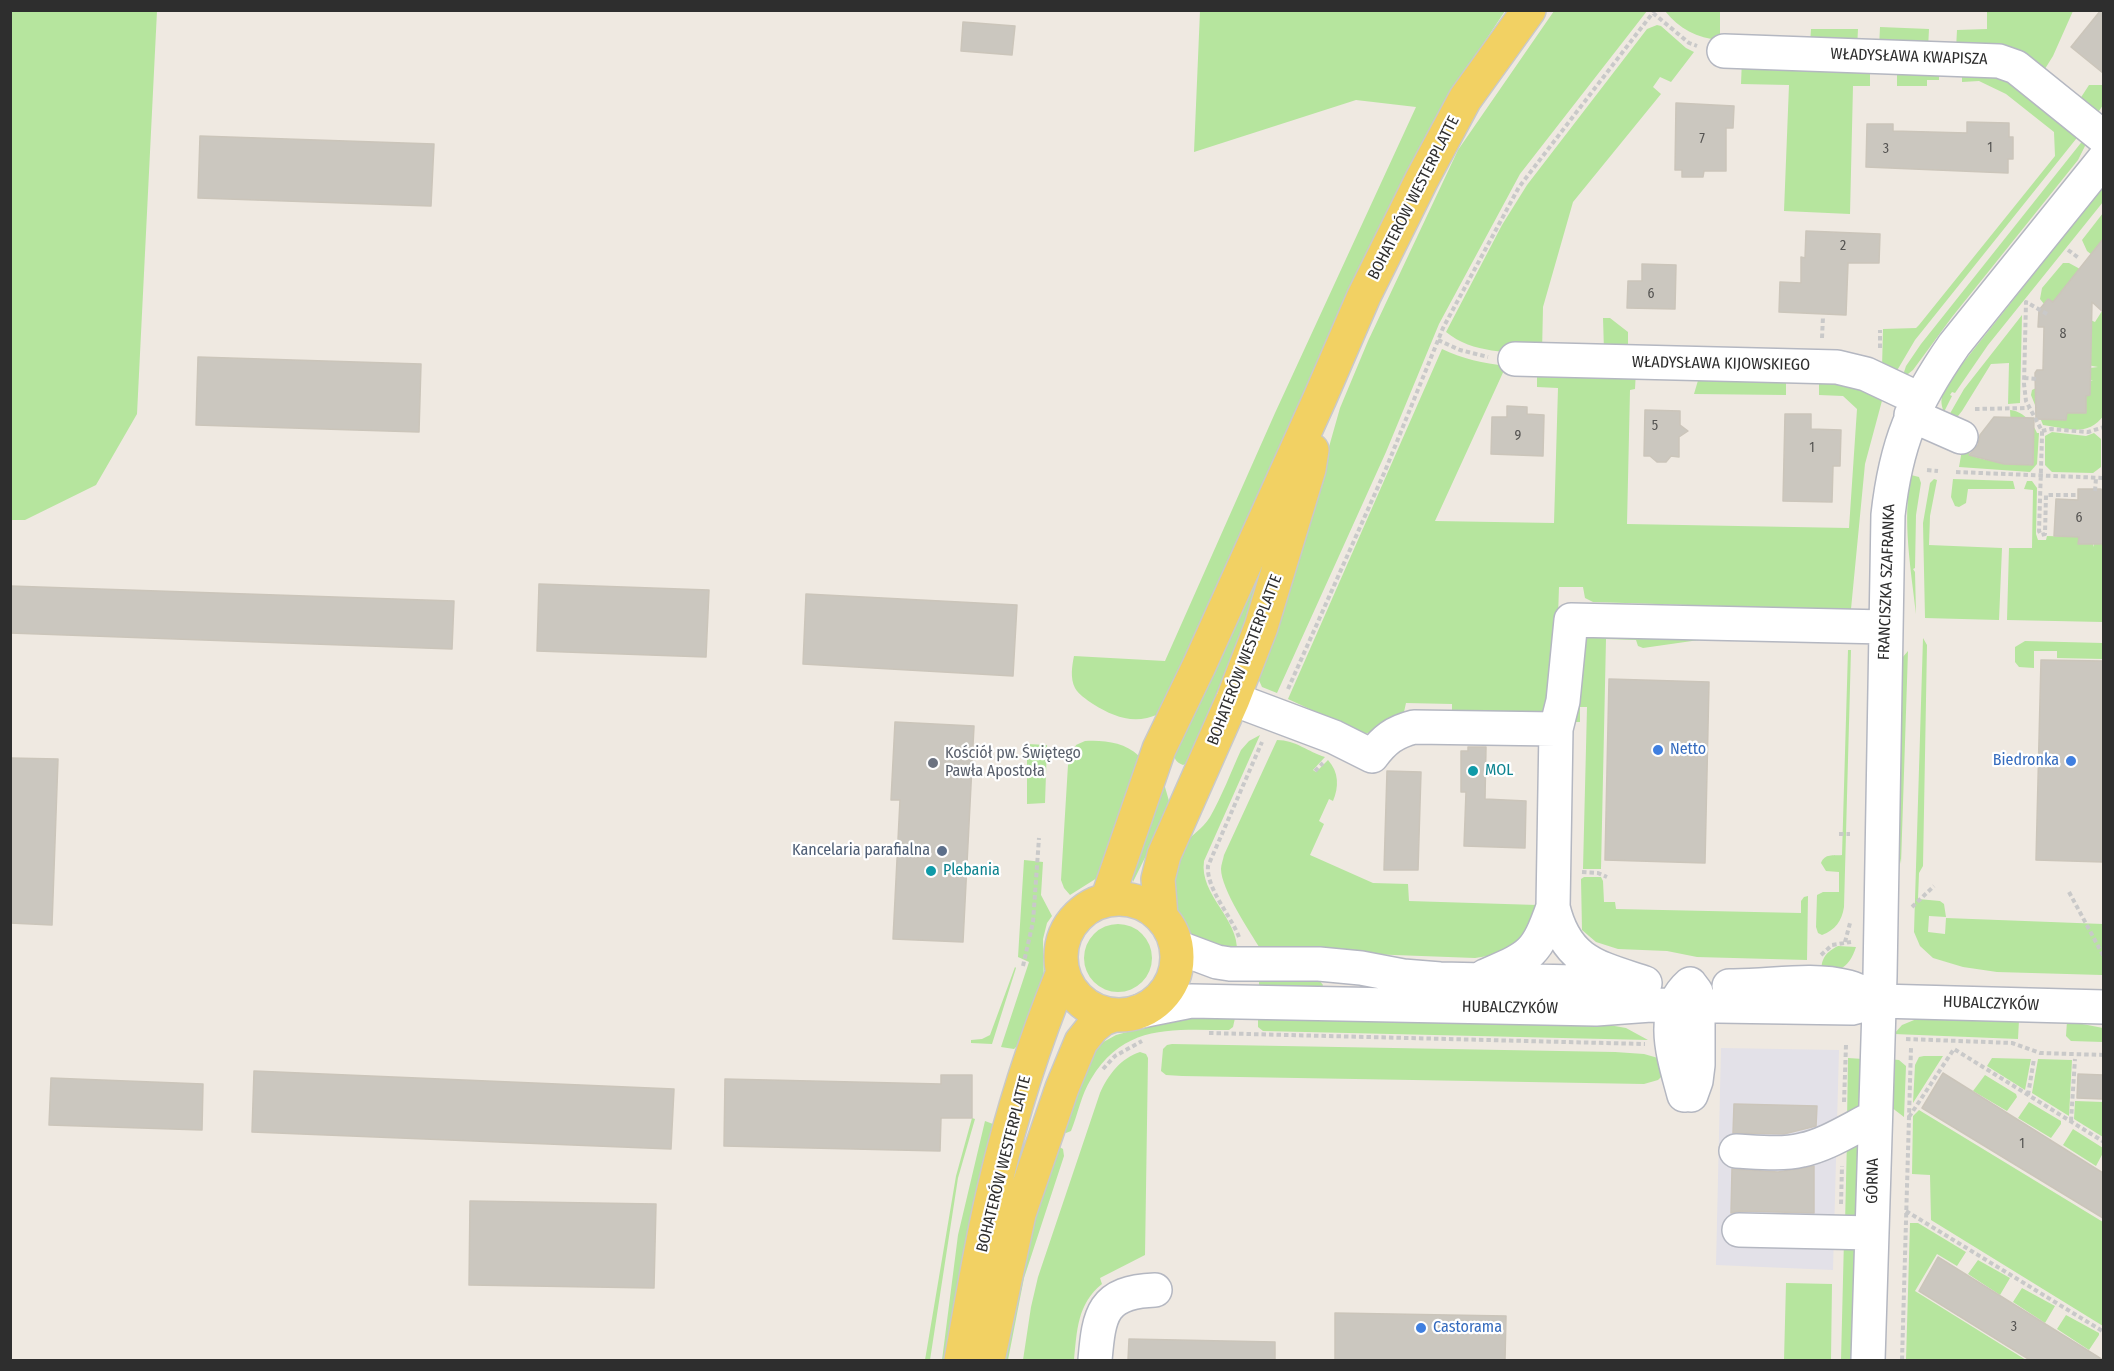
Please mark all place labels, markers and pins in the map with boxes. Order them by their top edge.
place label: Netto [1670,740,1706,760]
marker: Netto [1651,743,1665,757]
place label: Kościół pw. Świętego Pawła Apostoła [945,744,1081,782]
place label: Biedronka [1993,751,2059,771]
marker: Biedronka [2064,754,2078,768]
marker: Kościół pw. Świętego Pawła Apostoła [926,756,940,770]
place label: MOL [1485,761,1513,781]
marker: MOL [1466,764,1480,778]
place label: Kancelaria parafialna [792,841,930,861]
marker: Kancelaria parafialna [935,844,949,858]
place label: Plebania [943,861,1000,881]
marker: Plebania [924,864,938,878]
place label: Castorama [1433,1318,1502,1338]
marker: Castorama [1414,1321,1428,1335]

